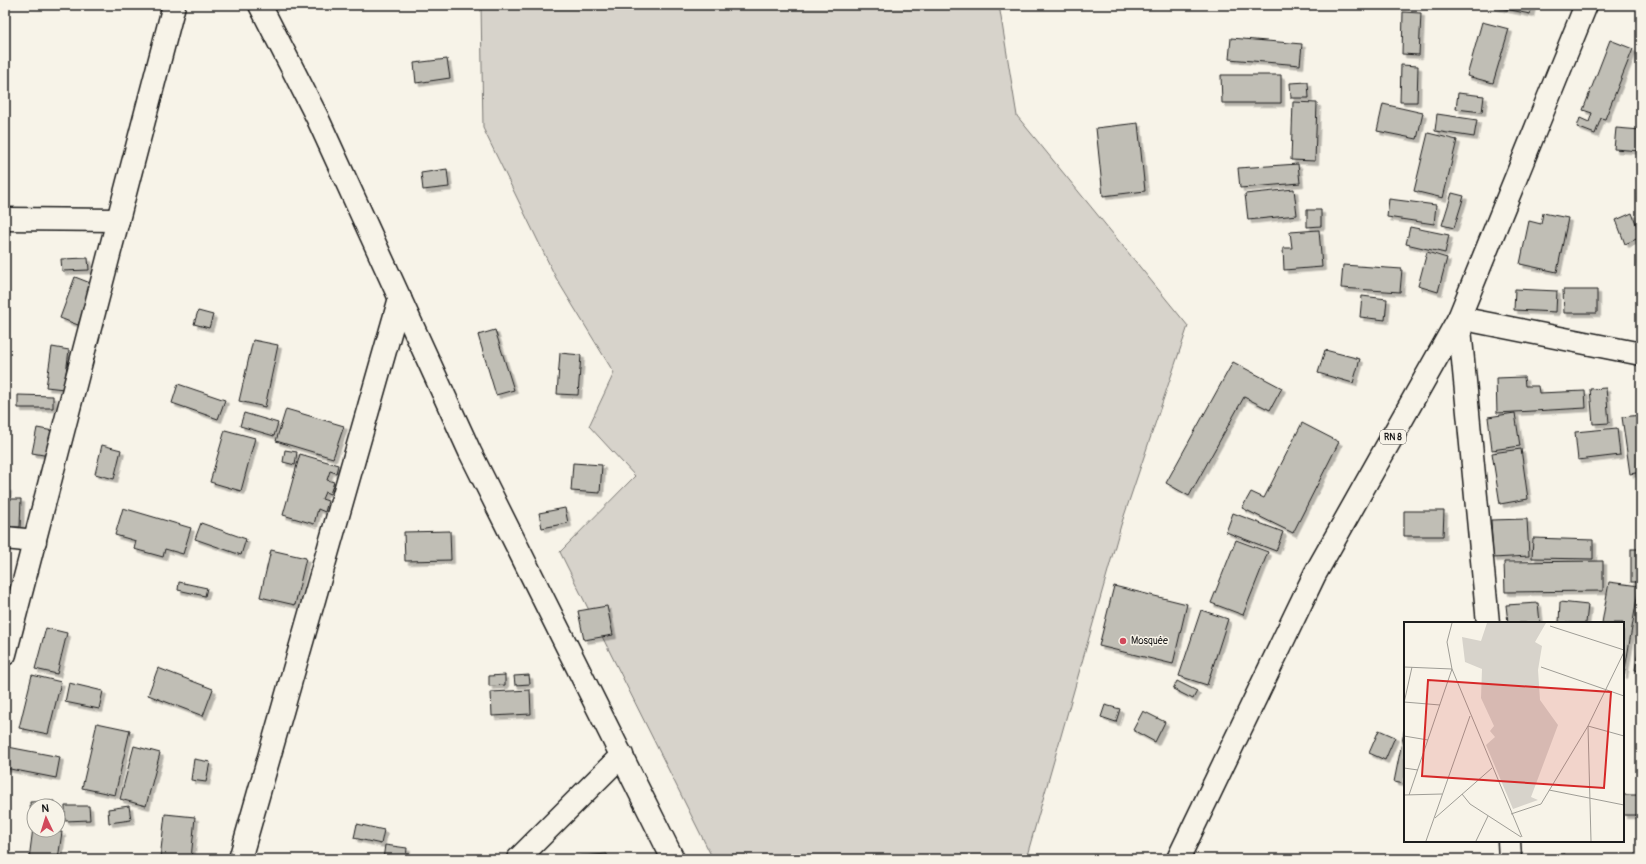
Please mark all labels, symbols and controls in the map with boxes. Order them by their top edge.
road number: RN 8 [1380,430,1406,444]
inset map [1404,622,1624,842]
place label: Mosquée [1131,635,1168,647]
marker: Mosquée [1118,636,1128,646]
north arrow [26,798,66,838]
text: N [41,802,50,815]

